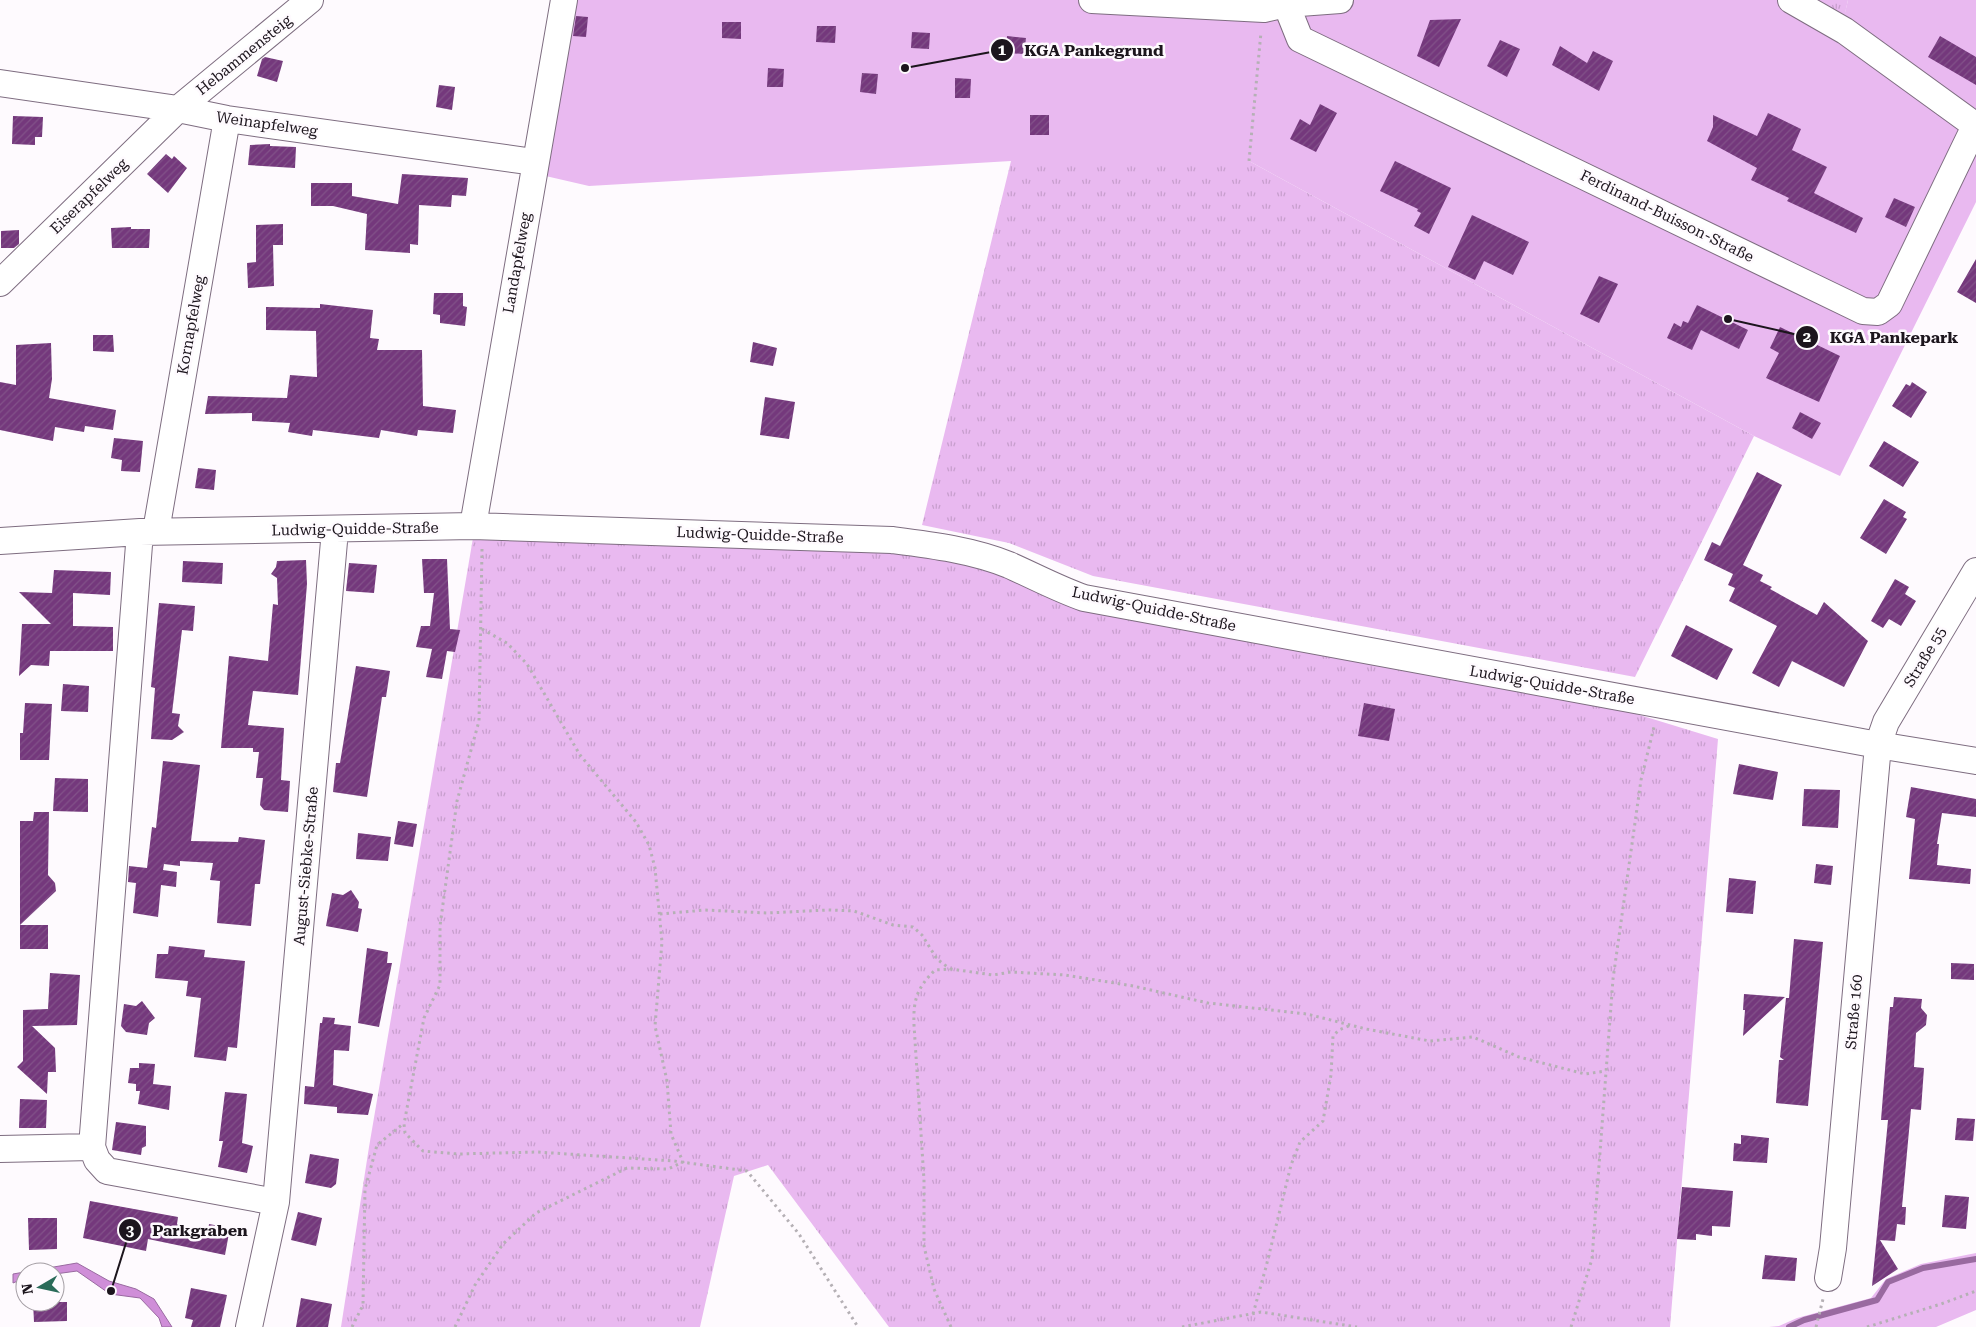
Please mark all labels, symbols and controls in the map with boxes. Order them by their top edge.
street label: Hebammensteig [193,11,296,99]
callout: KGA Pankegrund [989,35,1174,66]
text: 1 [998,41,1007,59]
text: KGA Pankegrund [1024,41,1164,60]
street label: Weinapfelweg [215,108,319,140]
street label: Eiserapfelweg [46,154,132,238]
street label: Ferdinand-Buisson-Straße [1577,166,1757,266]
street label: Landapfelweg [499,211,535,315]
street label: Kornapfelweg [173,273,209,376]
callout: KGA Pankepark [1794,321,1968,352]
text: 2 [1803,328,1811,346]
text: KGA Pankepark [1830,328,1958,347]
street label: Ludwig-Quidde-Straße [271,519,439,539]
street label: Ludwig-Quidde-Straße [676,523,844,547]
street label: Ludwig-Quidde-Straße [1070,583,1238,635]
street label: Straße 55 [1900,624,1950,690]
street label: Ludwig-Quidde-Straße [1468,662,1636,708]
street label: August-Siebke-Straße [290,786,322,946]
street label: Straße 160 [1842,974,1866,1050]
callout: Parkgraben [118,1215,258,1246]
text: Parkgraben [152,1221,248,1240]
text: 3 [126,1222,135,1240]
north arrow [15,1262,65,1312]
text: N [18,1282,36,1296]

